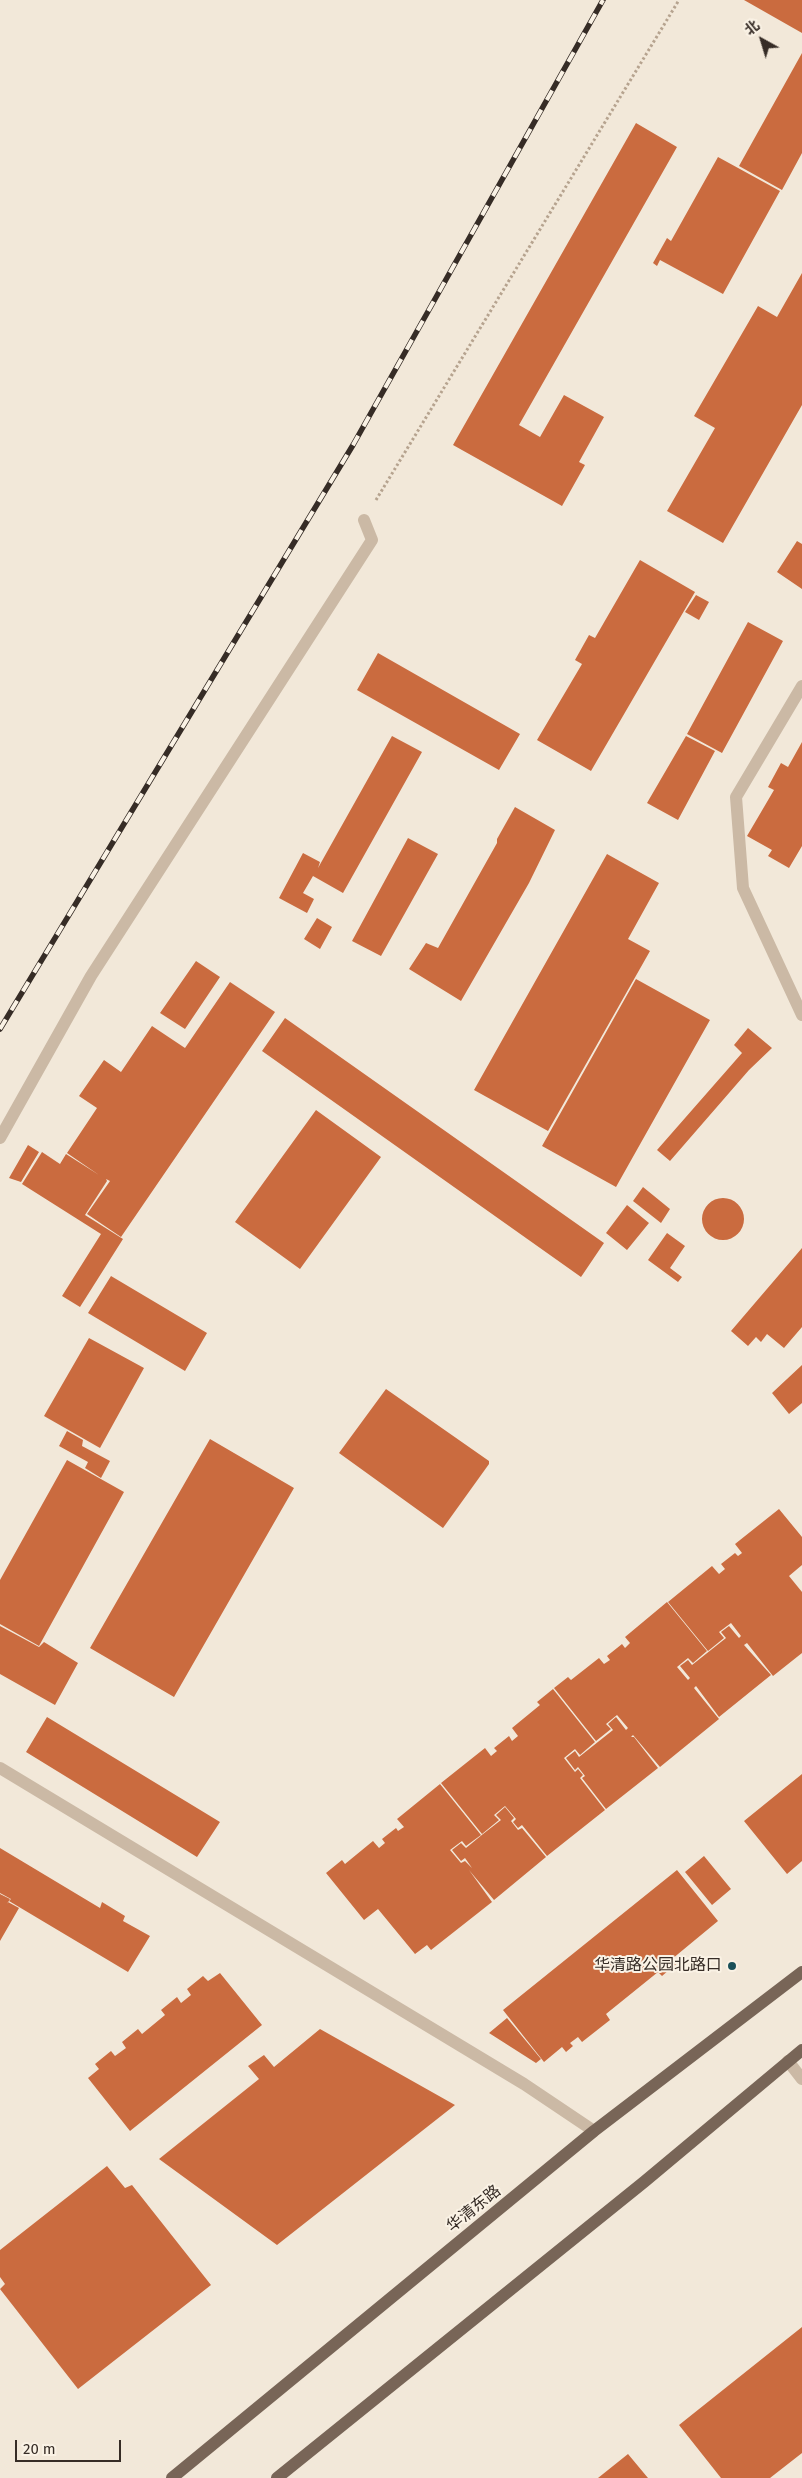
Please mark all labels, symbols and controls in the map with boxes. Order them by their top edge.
north arrow [737,15,787,65]
text: 北 [741,17,763,39]
place label: 华清路公园北路口 [594,1956,722,1976]
marker: 华清路公园北路口 [726,1960,738,1972]
street label: 华清东路 [443,2181,505,2237]
scale bar [18,2430,124,2462]
text: 20 m [23,2440,56,2458]

